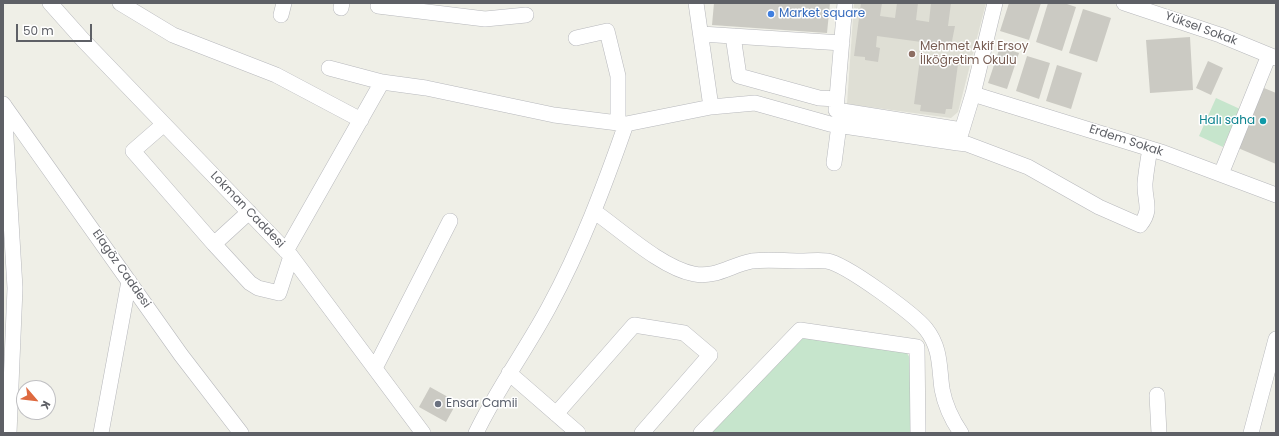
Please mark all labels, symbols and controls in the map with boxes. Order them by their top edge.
place label: Market square [779,7,865,21]
marker: Market square [766,9,776,19]
street label: Yüksel Sokak [1163,9,1239,49]
scale bar [18,16,94,42]
text: 50 m [23,22,54,39]
place label: Mehmet Akif Ersoy İlköğretim Okulu [920,40,1029,68]
marker: Mehmet Akif Ersoy İlköğretim Okulu [907,49,917,59]
place label: Halı saha [1199,114,1255,128]
marker: Halı saha [1258,116,1268,126]
street label: Erdem Sokak [1087,122,1165,160]
street label: Lokman Caddesi [207,169,287,251]
street label: Elagöz Caddesi [89,227,153,311]
north arrow [16,380,56,420]
place label: Ensar Camii [446,397,518,411]
text: K [37,398,55,412]
marker: Ensar Camii [433,399,443,409]

